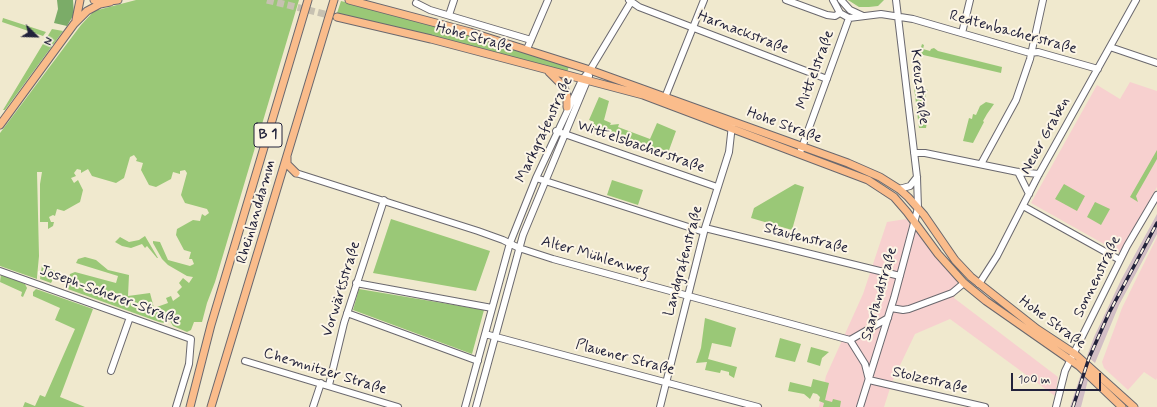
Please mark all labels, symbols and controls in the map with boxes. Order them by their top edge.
street label: Harnackstraße [695,7,791,59]
street label: Redtenbacherstraße [947,7,1079,59]
north arrow [16,16,56,56]
street label: Hohe Straße [434,19,514,57]
street label: Mittelstraße [793,28,839,112]
text: N [39,35,55,47]
street label: Kreuzstraße [905,48,933,126]
street label: Markgrafenstraße [513,74,577,186]
street label: Neuer Graben [1017,94,1075,178]
street label: Hohe Straße [744,104,824,148]
street label: Wittelsbacherstraße [575,117,707,177]
road number: B 1 [254,123,282,147]
street label: Rheinlanddamm [234,158,280,266]
street label: Landgrafenstraße [661,204,707,318]
street label: Staufenstraße [762,220,850,258]
street label: Alter Mühlenweg [539,233,651,281]
street label: Sonnenstraße [1070,233,1126,321]
street label: Vorwärtsstraße [319,239,365,339]
street label: Saarlandstraße [858,245,902,343]
street label: Joseph-Scherer-Straße [37,262,183,330]
street label: Hohe Straße [1015,293,1089,353]
street label: Plauener Straße [573,336,677,380]
street label: Chemnitzer Straße [261,345,389,399]
street label: Stolzestraße [890,364,970,398]
scale bar [1013,365,1103,391]
text: 100 m [1018,372,1050,388]

